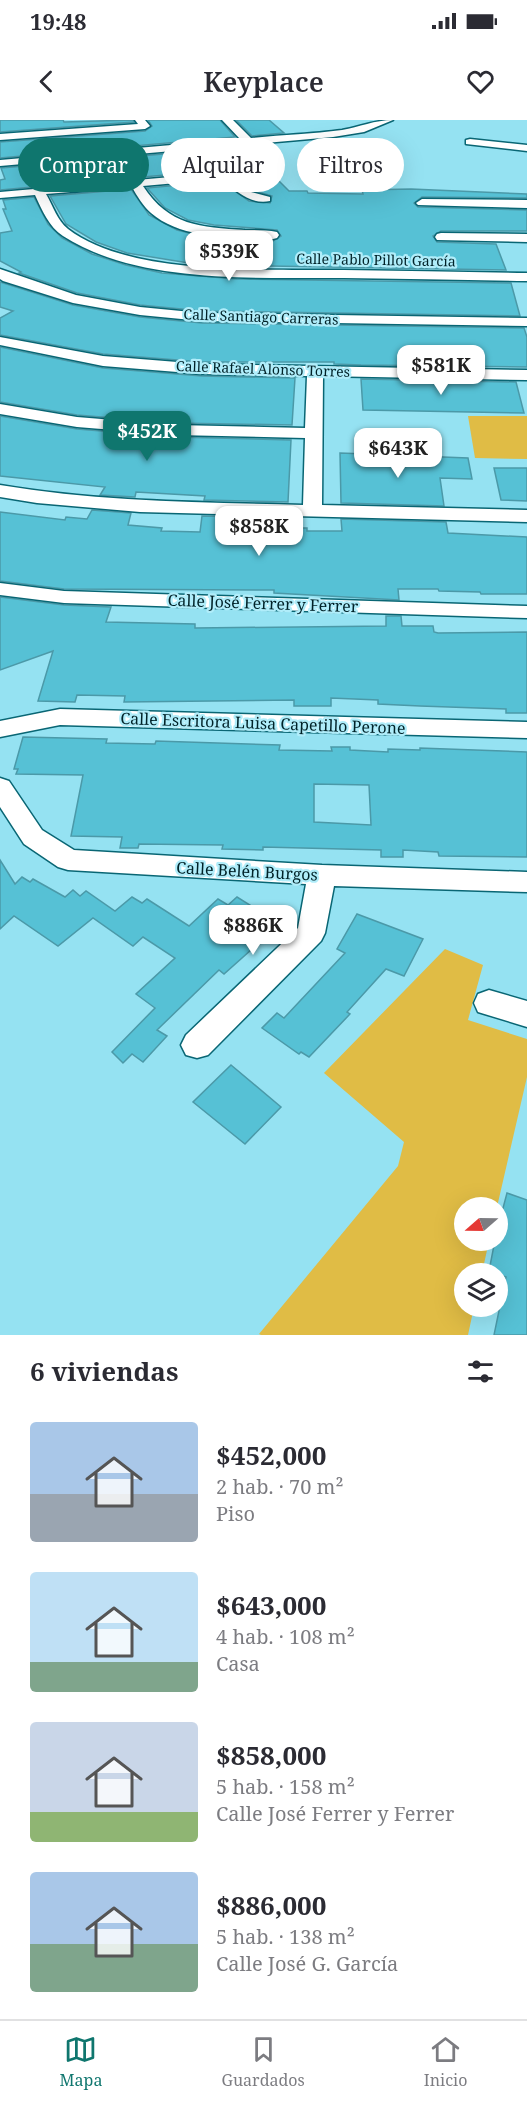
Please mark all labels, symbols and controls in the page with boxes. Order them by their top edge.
text: 19:48 [30,6,86,36]
text: Keyplace [203,63,324,100]
icon: back [30,65,63,98]
icon: heart [464,65,497,98]
chip: Comprar [18,138,149,192]
chip: Alquilar [161,138,285,192]
chip: Filtros [297,138,404,192]
pin: $539K [187,231,271,282]
text: $539K [199,237,259,264]
street label: Calle Pablo Pillot García [296,249,456,270]
street label: Calle Santiago Carreras [183,304,339,329]
pin: $581K [399,345,483,396]
text: $581K [411,351,471,378]
street label: Calle Rafael Alonso Torres [176,356,350,381]
pin: $452K [105,411,189,462]
text: $452K [117,417,177,444]
pin: $643K [356,428,440,479]
text: $643K [368,434,428,461]
pin: $858K [217,506,301,557]
text: $858K [229,512,289,539]
street label: Calle José Ferrer y Ferrer [167,589,359,617]
street label: Calle Escritora Luisa Capetillo Perone [120,707,406,739]
street label: Calle Belén Burgos [176,856,318,886]
pin: $886K [211,905,295,956]
text: $886K [223,911,283,938]
north arrow [454,1197,508,1251]
map controls [454,1197,508,1317]
button: layers [454,1263,508,1317]
text: 6 viviendas [30,1353,178,1389]
icon: filters [464,1355,497,1388]
text: $452,000 [216,1437,326,1473]
icon: home [78,1446,150,1518]
text: 2 hab. · 70 m² [216,1473,343,1500]
text: Piso [216,1500,255,1527]
text: $643,000 [216,1587,326,1623]
icon: home [78,1596,150,1668]
text: 4 hab. · 108 m² [216,1623,355,1650]
text: Casa [216,1650,260,1677]
text: $858,000 [216,1737,326,1773]
icon: home [78,1746,150,1818]
text: 5 hab. · 158 m² [216,1773,355,1800]
text: Calle José Ferrer y Ferrer [216,1800,454,1827]
text: $886,000 [216,1887,326,1923]
icon: home [78,1896,150,1968]
text: 5 hab. · 138 m² [216,1923,355,1950]
text: Calle José G. García [216,1950,398,1977]
tab: Mapa [60,2033,102,2091]
tab: Guardados [222,2033,305,2091]
tab: Inicio [424,2033,467,2091]

